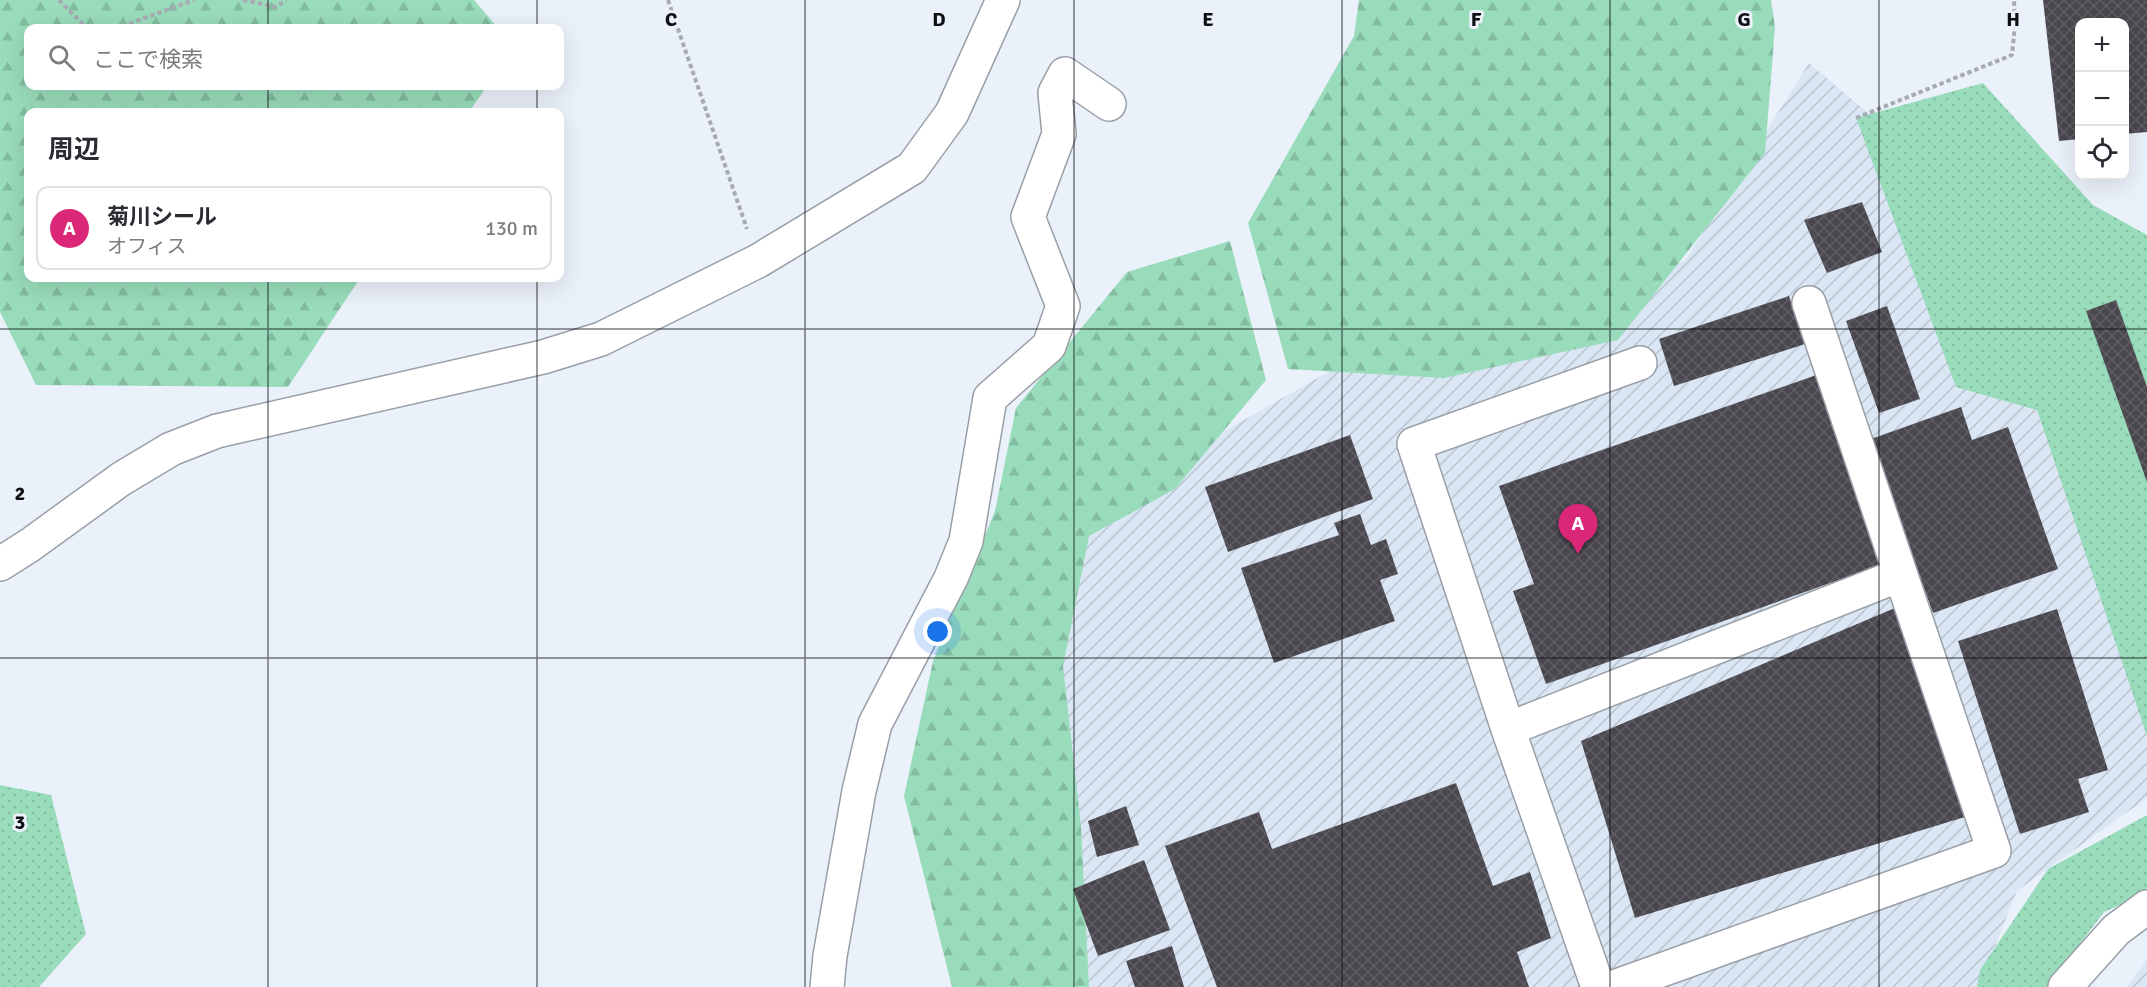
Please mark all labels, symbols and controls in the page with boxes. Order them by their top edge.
text: C [665,7,677,32]
text: D [932,7,946,32]
text: E [1202,7,1214,32]
text: F [1471,7,1482,32]
text: G [1737,7,1751,32]
text: H [2006,7,2020,32]
map controls [2075,18,2129,180]
button: + [2075,18,2129,72]
search box [24,24,564,90]
icon: search [45,41,78,74]
text: ここで検索 [93,46,203,73]
button: − [2075,72,2129,126]
button: locate [2075,126,2129,180]
text: 周辺 [48,134,100,166]
text: 菊川シール [107,203,217,230]
text: A [63,216,76,241]
text: 130 m [485,216,538,241]
text: オフィス [107,234,187,259]
text: 2 [15,481,25,506]
pin: A [1558,504,1598,554]
your location [923,617,952,646]
text: 3 [15,810,25,835]

